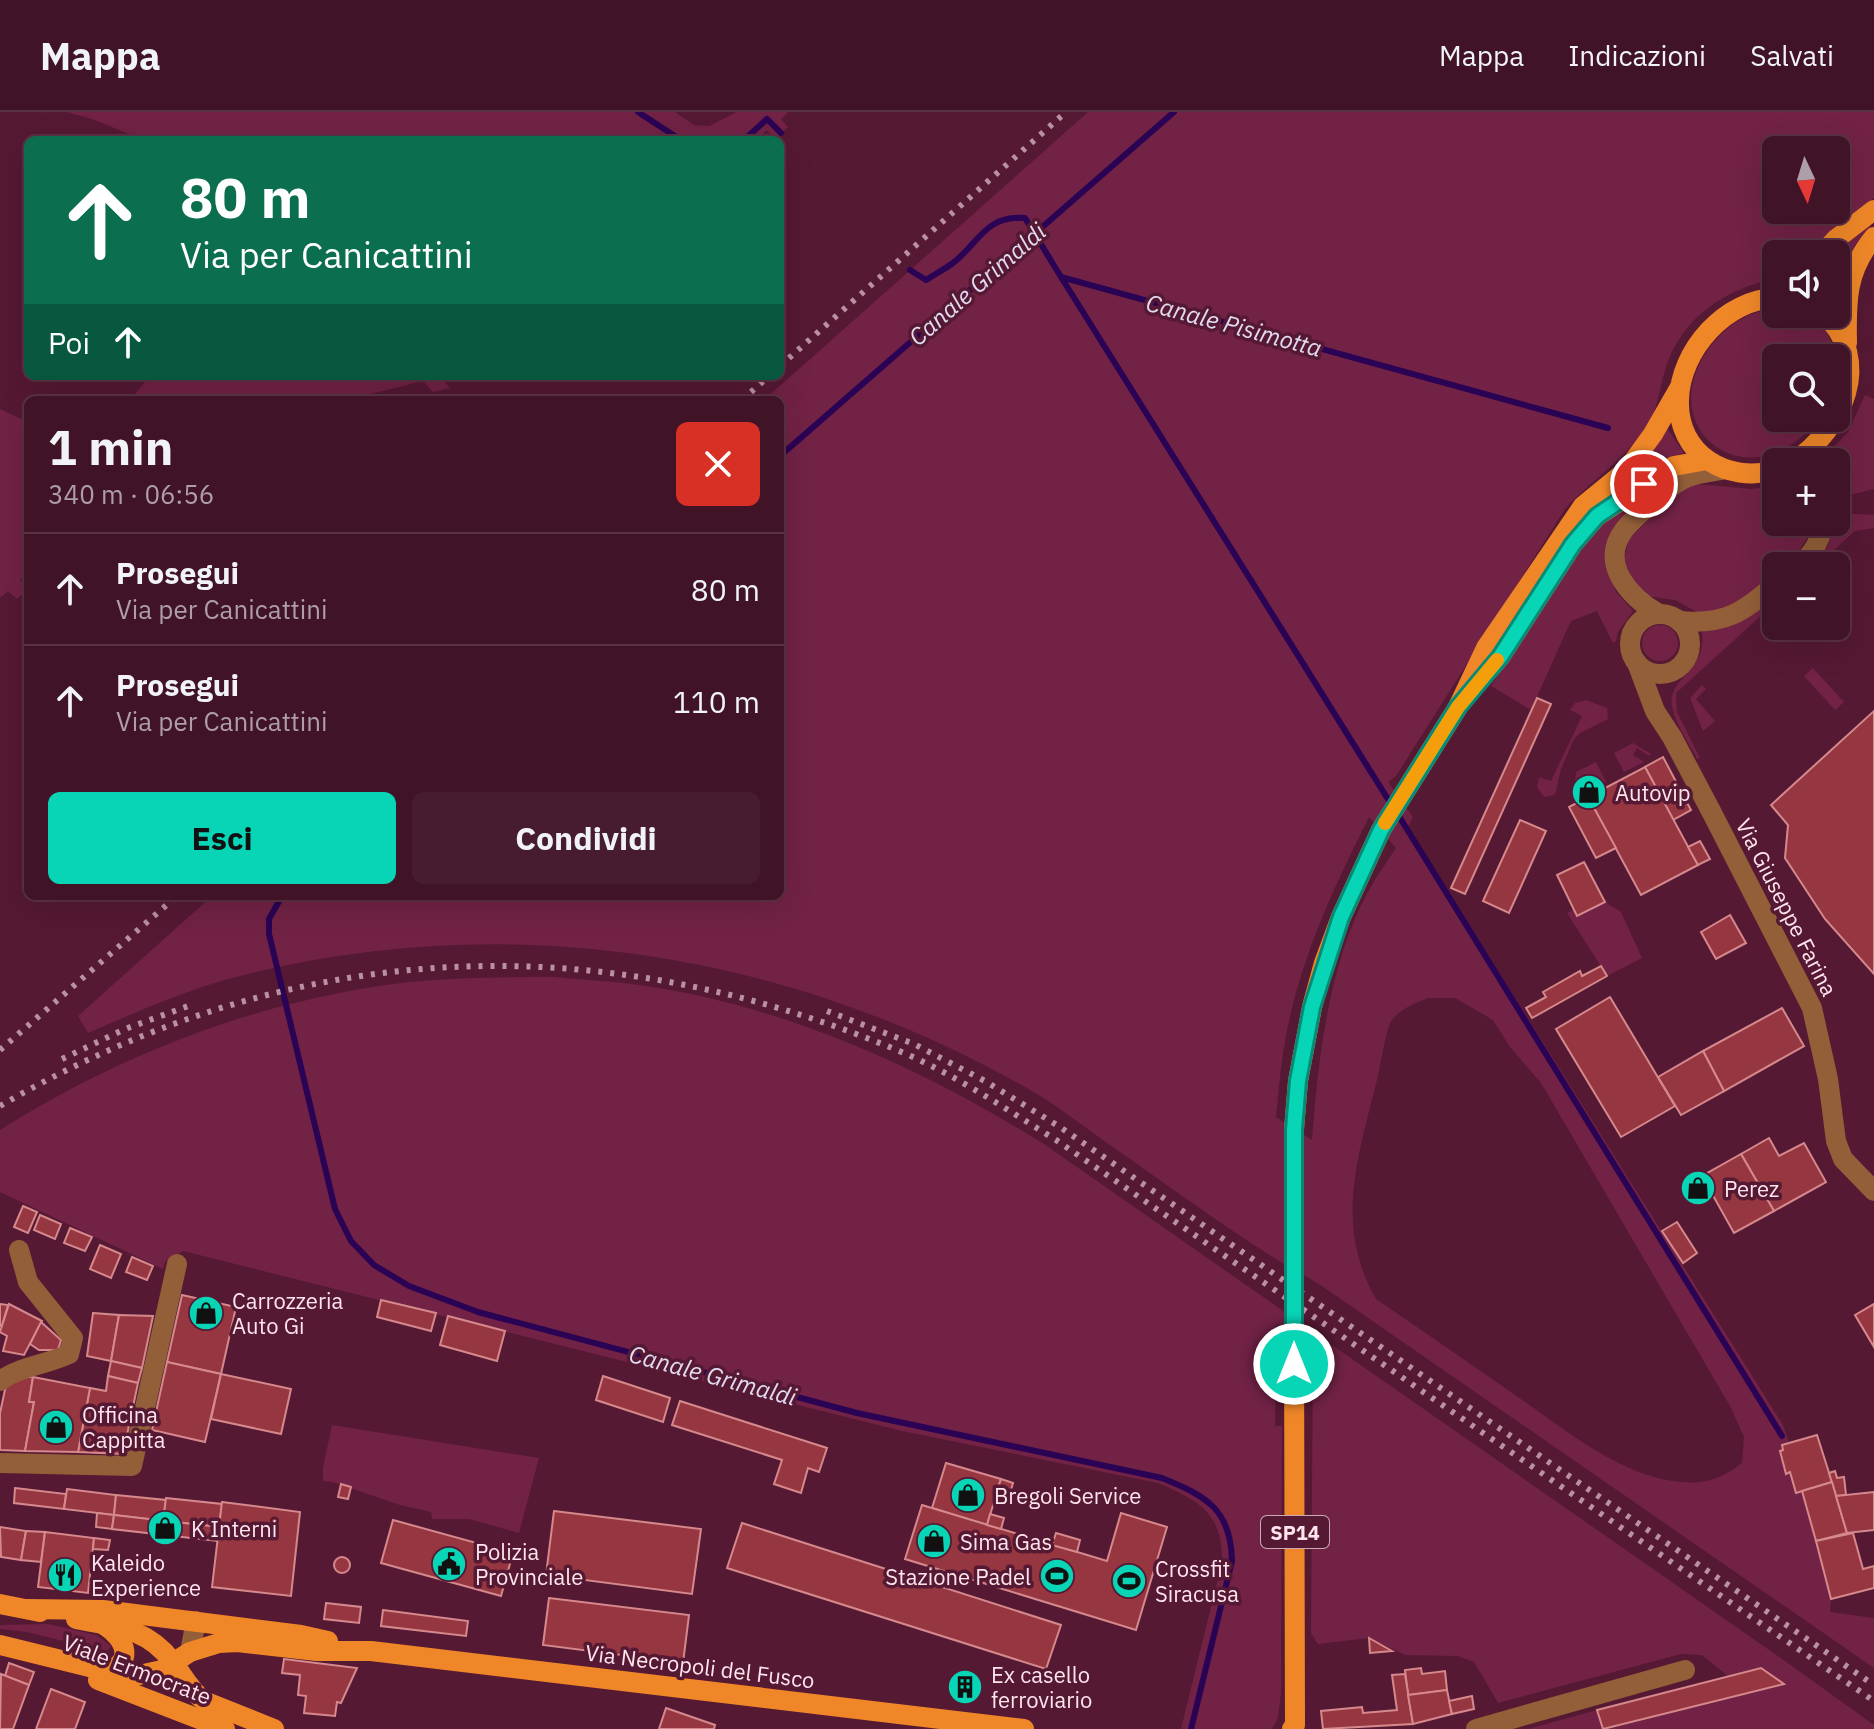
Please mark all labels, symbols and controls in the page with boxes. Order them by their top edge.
text: Mappa [40,31,161,80]
text: Mappa [1439,37,1524,74]
text: Indicazioni [1568,37,1706,74]
text: Salvati [1750,37,1834,74]
north arrow [1762,136,1850,224]
map controls [1762,136,1850,640]
text: 80 m [180,161,310,233]
icon: ahead [48,168,152,272]
water label: Canale Grimaldi [902,215,1053,352]
text: Via per Canicattini [180,231,473,278]
button: sound [1762,240,1850,328]
water label: Canale Pisimotta [1143,286,1325,364]
icon: ahead [106,320,150,364]
text: Poi [48,323,90,362]
button: search [1762,344,1850,432]
text: 1 min [48,416,173,478]
button: close [676,422,760,506]
button: + [1762,448,1850,536]
pin [1610,450,1678,518]
icon: arrive [1622,462,1666,506]
text: 340 m · 06:56 [48,477,214,511]
button: − [1762,552,1850,640]
text: Prosegui [116,553,239,592]
icon: ahead [48,567,92,611]
text: 80 m [691,570,760,609]
text: Via per Canicattini [116,592,327,626]
text: Prosegui [116,665,239,704]
icon: ahead [48,679,92,723]
text: 110 m [673,682,760,721]
text: Via per Canicattini [116,704,327,738]
shop icon: Autovip [1570,773,1608,811]
place label: Autovip [1615,778,1690,807]
button: Esci [48,792,396,884]
button: Condividi [412,792,760,884]
street label: Via Giuseppe Farina [1730,813,1844,1001]
shop icon: Perez [1679,1169,1717,1207]
place label: Perez [1724,1174,1779,1203]
place label: Carrozzeria Auto Gi [232,1286,344,1340]
shop icon: Carrozzeria Auto Gi [187,1294,225,1332]
position arrow [1252,1322,1336,1406]
water label: Canale Grimaldi [626,1337,801,1413]
place label: Officina Cappitta [82,1400,166,1454]
shop icon: Officina Cappitta [37,1408,75,1446]
shop icon: Bregoli Service [949,1476,987,1514]
place label: Bregoli Service [994,1481,1141,1510]
shop icon: K Interni [146,1509,184,1547]
place label: K Interni [191,1514,277,1543]
road number: SP14 [1261,1516,1329,1548]
shop icon: Sima Gas [915,1522,953,1560]
place label: Sima Gas [960,1527,1052,1556]
place label: Polizia Provinciale [475,1537,583,1591]
public building icon: Polizia Provinciale [430,1545,468,1583]
place label: Kaleido Experience [91,1548,201,1602]
place label: Crossfit Siracusa [1155,1554,1239,1608]
restaurant icon: Kaleido Experience [46,1556,84,1594]
sports icon: Stazione Padel [1038,1557,1076,1595]
place label: Stazione Padel [885,1562,1031,1591]
sports icon: Crossfit Siracusa [1110,1562,1148,1600]
street label: Viale Ermocrate [59,1627,215,1711]
street label: Via Necropoli del Fusco [584,1638,816,1694]
place label: Ex casello ferroviario [991,1660,1092,1714]
building icon: Ex casello ferroviario [946,1668,984,1706]

